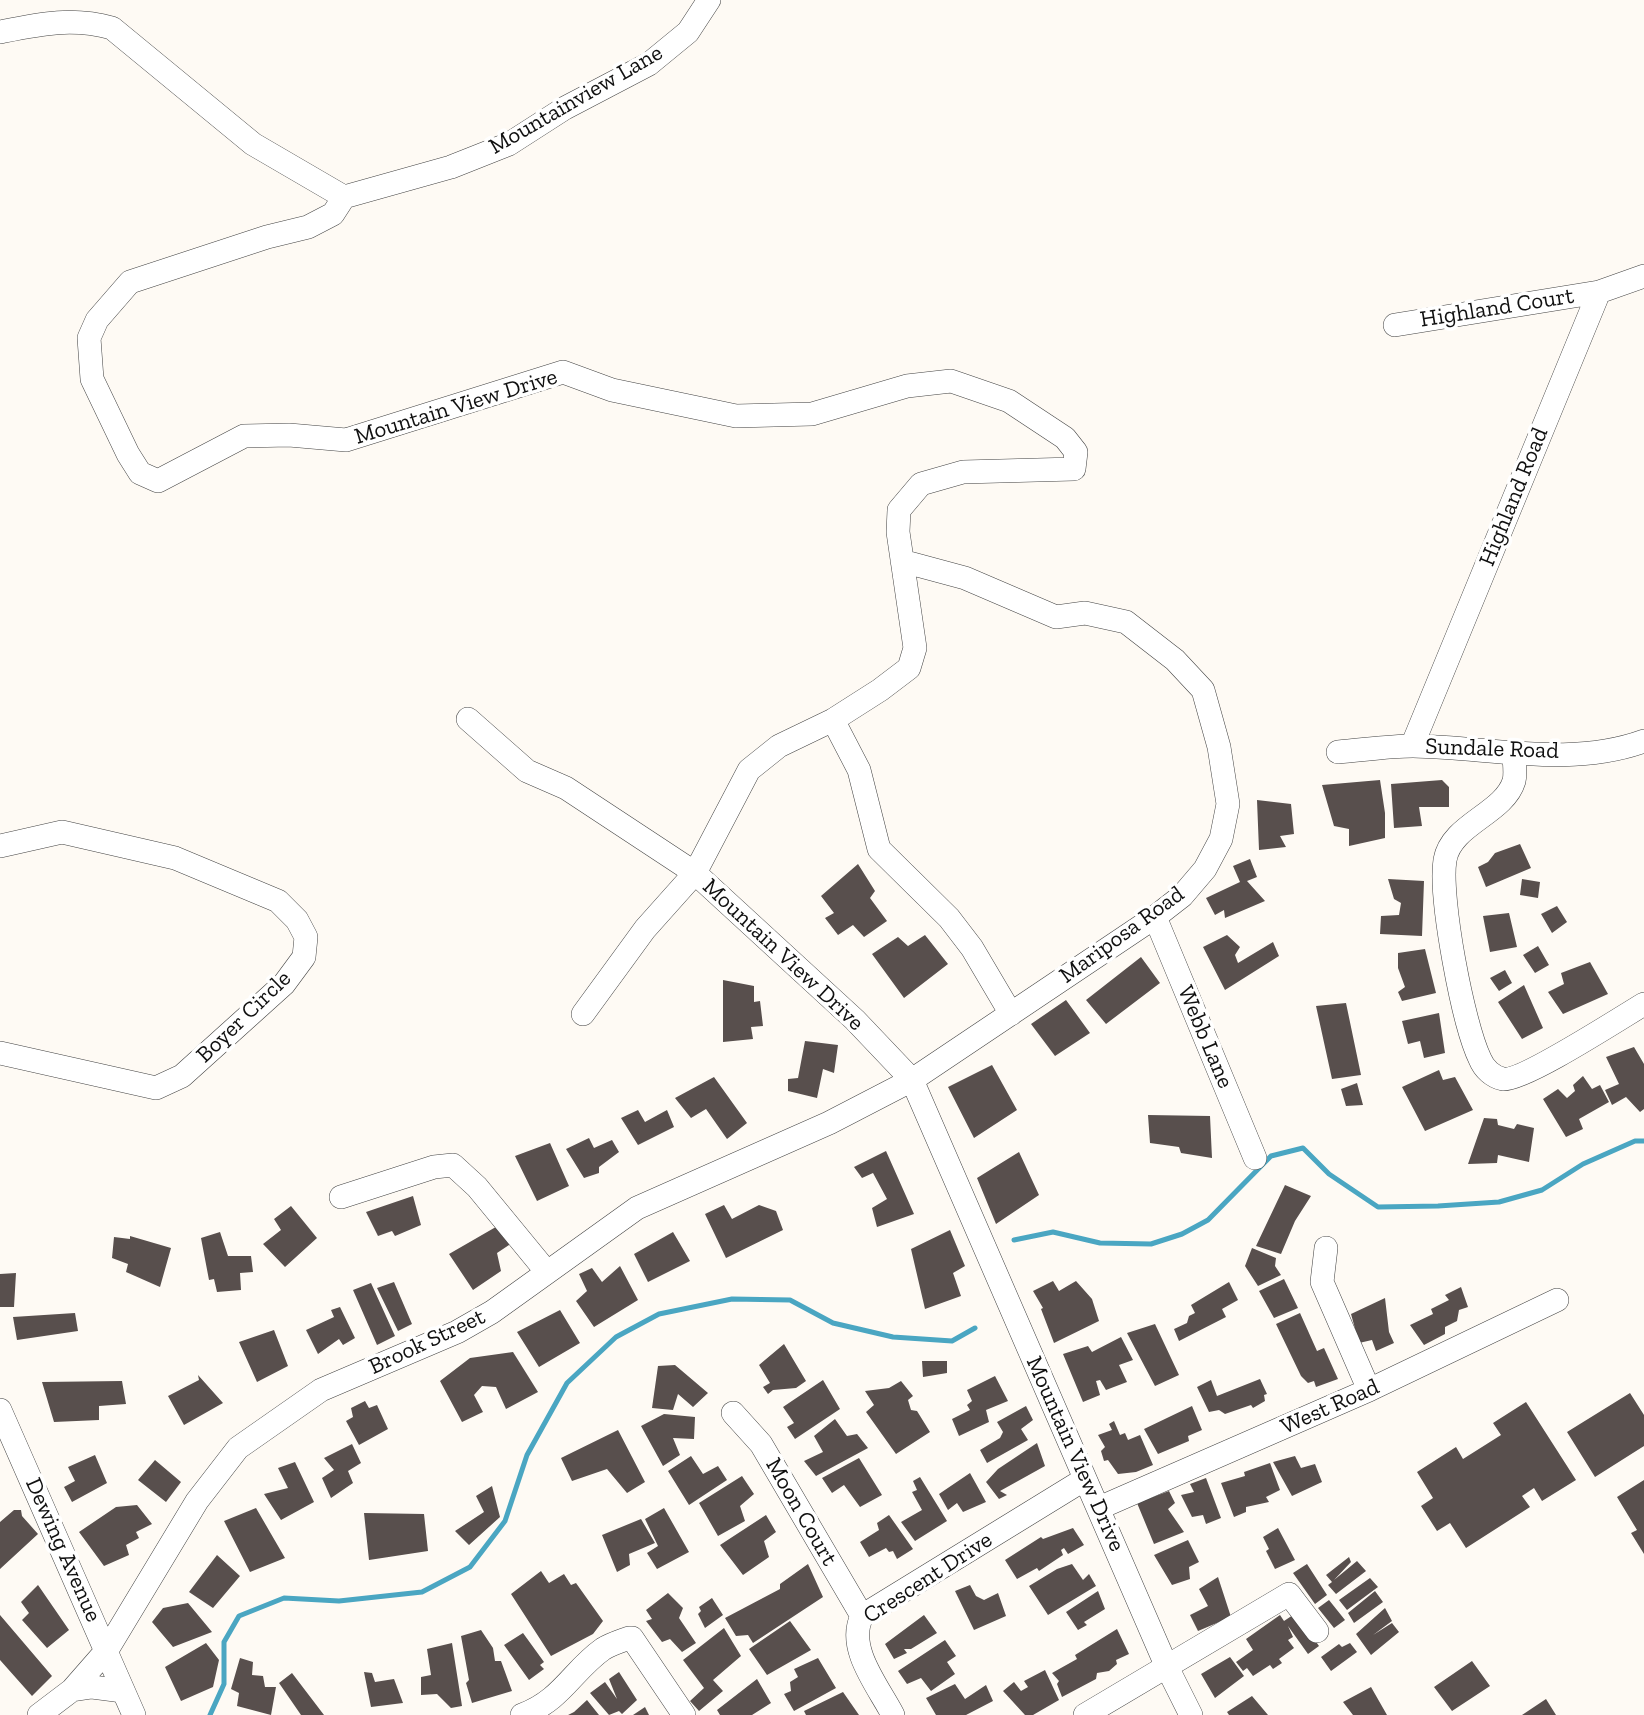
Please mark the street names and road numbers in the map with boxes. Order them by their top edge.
street label: Mountainview Lane [484,39,668,161]
street label: Highland Court [1418,282,1576,334]
street label: Mountain View Drive [351,363,561,451]
street label: Highland Road [1474,424,1554,570]
street label: Sundale Road [1425,733,1559,765]
street label: Mountain View Drive [697,873,869,1037]
street label: Mariposa Road [1054,880,1190,990]
street label: Boyer Circle [191,965,297,1069]
street label: Webb Lane [1171,982,1239,1092]
street label: Brook Street [365,1303,489,1381]
street label: Mountain View Drive [1020,1352,1130,1556]
street label: West Road [1277,1373,1383,1441]
street label: Moon Court [759,1453,843,1571]
street label: Dewing Avenue [19,1474,107,1626]
street label: Crescent Drive [858,1526,998,1630]

